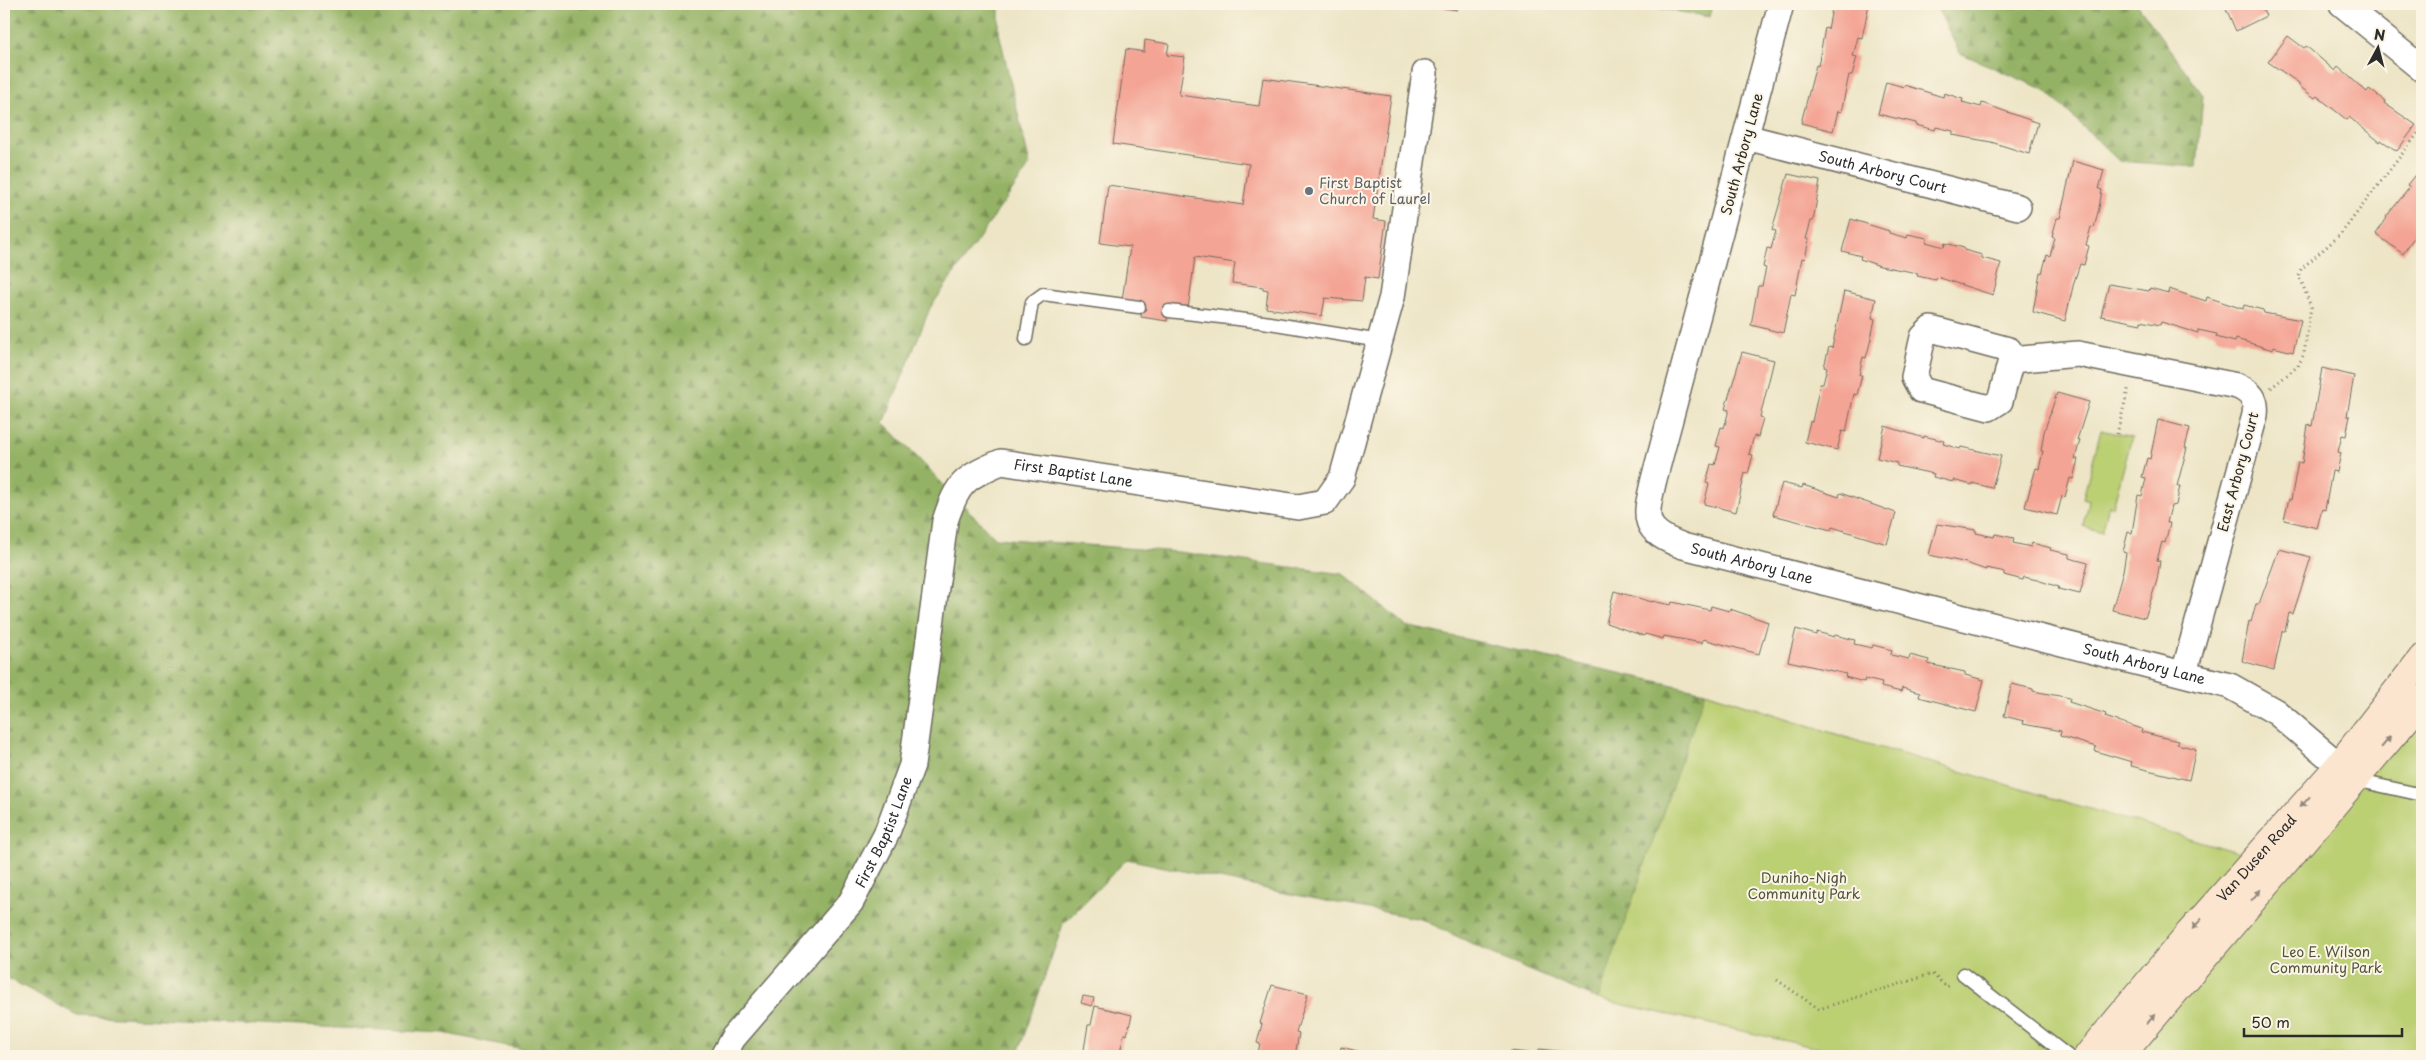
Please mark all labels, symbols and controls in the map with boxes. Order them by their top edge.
north arrow [2354,22,2404,72]
text: N [2373,24,2386,46]
street label: South Arbory Lane [1715,90,1768,217]
street label: South Arbory Court [1816,145,1949,198]
place label: First Baptist Church of Laurel [1319,172,1431,209]
marker: First Baptist Church of Laurel [1303,185,1315,197]
street label: East Arbory Court [2211,409,2264,534]
street label: First Baptist Lane [1012,453,1135,492]
street label: South Arbory Lane [1688,537,1815,589]
street label: South Arbory Lane [2081,638,2208,689]
one-way arrow [2381,736,2392,749]
street label: First Baptist Lane [849,773,917,891]
one-way arrow [2300,796,2311,809]
street label: Van Dusen Road [2212,810,2301,906]
park label: Duniho-Nigh Community Park [1748,867,1861,904]
one-way arrow [2251,889,2262,902]
one-way arrow [2192,917,2203,930]
park label: Leo E. Wilson Community Park [2270,941,2383,978]
scale bar [2244,1005,2401,1037]
text: 50 m [2251,1010,2290,1033]
one-way arrow [2145,1013,2156,1025]

